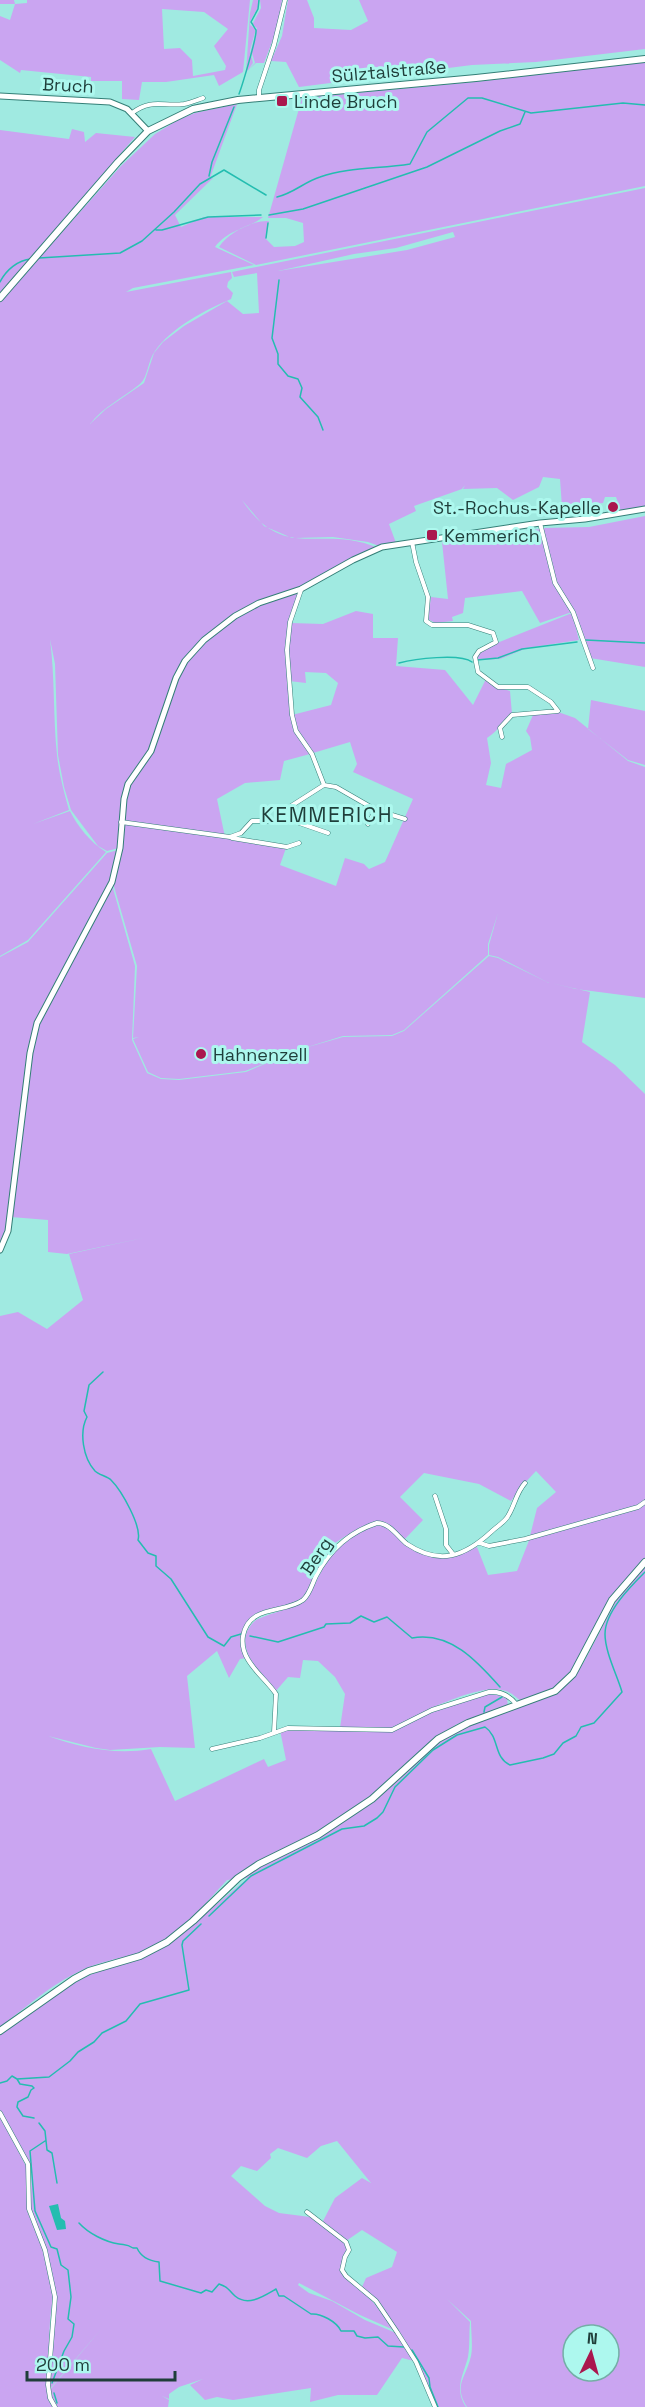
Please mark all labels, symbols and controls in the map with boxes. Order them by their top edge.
street label: Sülztalstraße [331,55,447,87]
street label: Bruch [42,72,94,98]
place label: Linde Bruch [294,90,398,113]
marker: Linde Bruch [275,94,289,108]
place label: St.-Rochus-Kapelle [433,496,601,519]
marker: St.-Rochus-Kapelle [606,500,620,514]
place label: Kemmerich [444,524,540,547]
marker: Kemmerich [425,528,439,542]
district label: KEMMERICH [261,801,393,828]
place label: Hahnenzell [213,1043,307,1066]
marker: Hahnenzell [194,1047,208,1061]
street label: Berg [295,1533,337,1579]
north arrow [561,2323,621,2383]
text: N [586,2328,599,2349]
scale bar [27,2344,176,2382]
text: 200 m [36,2353,90,2376]

